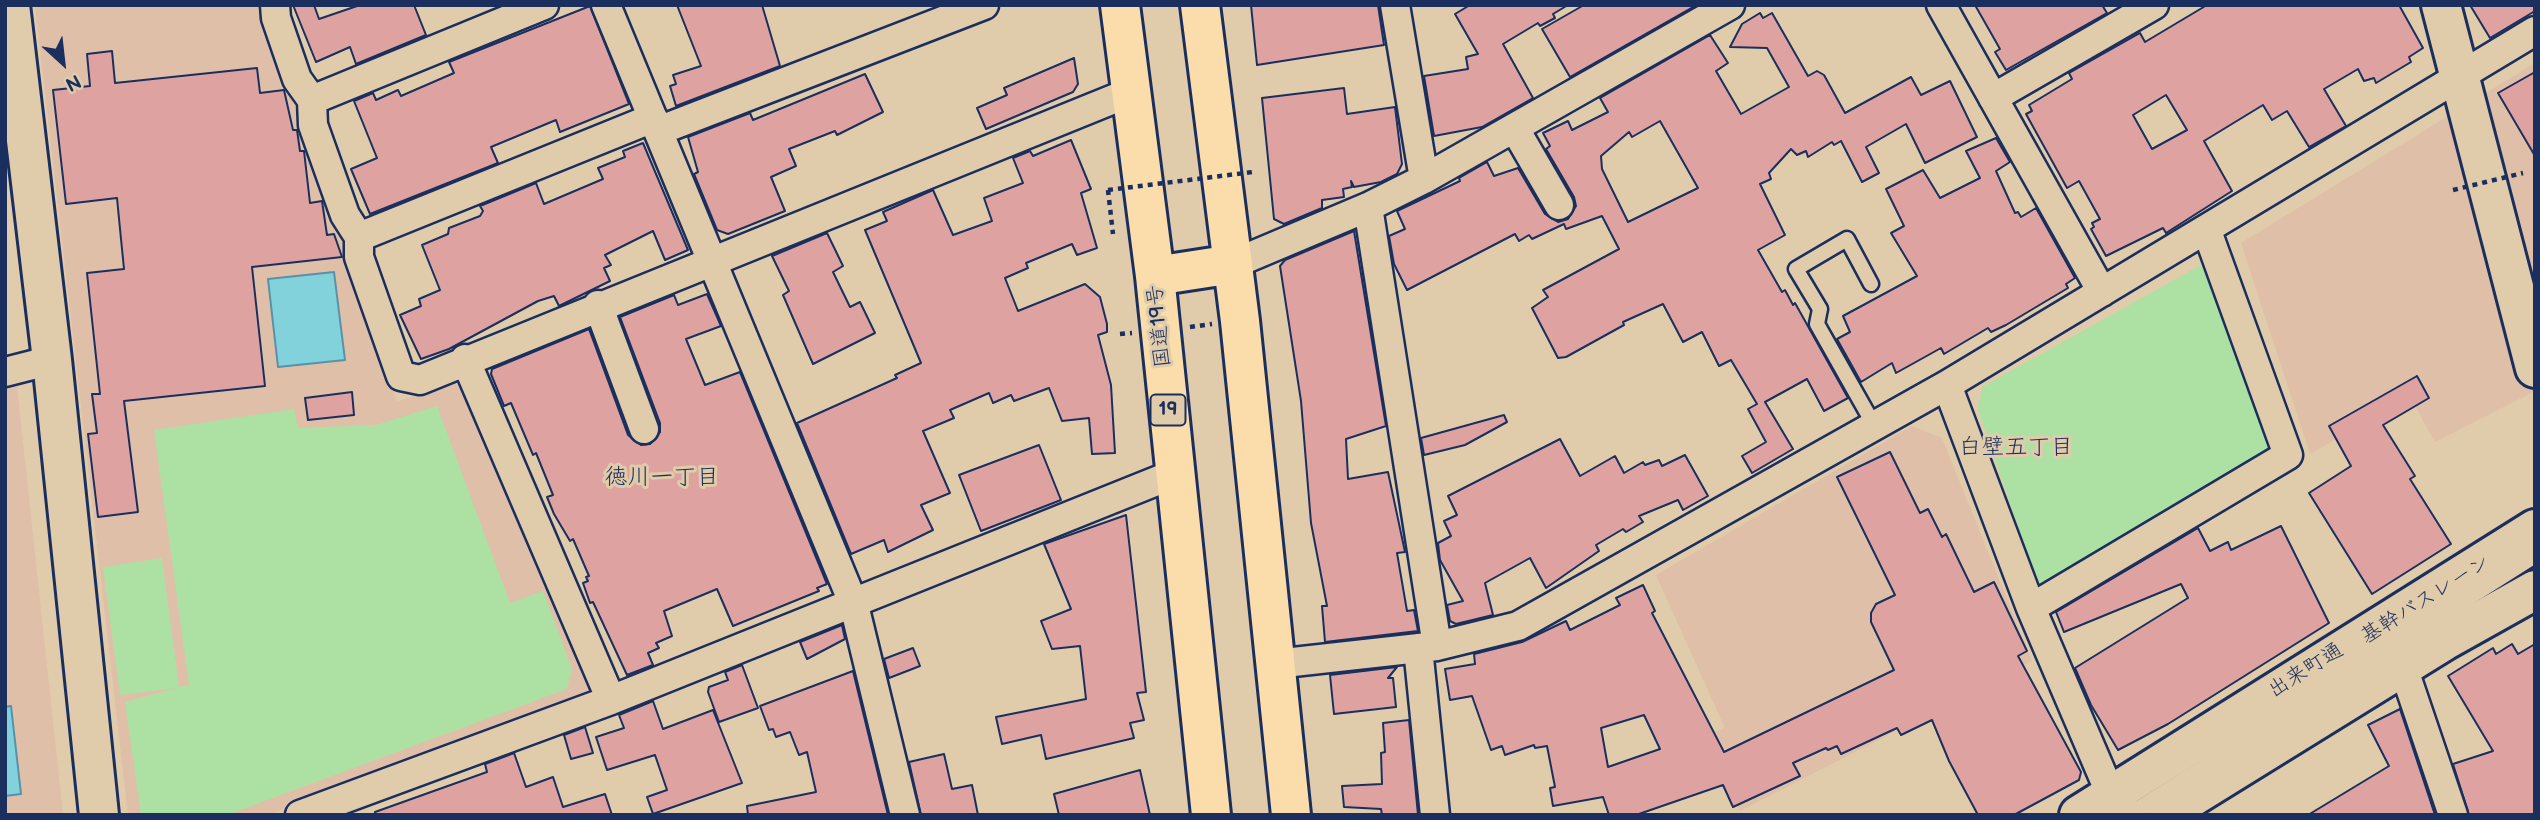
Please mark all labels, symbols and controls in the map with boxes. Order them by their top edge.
north arrow [28,28,98,98]
text: N [61,69,84,96]
street label: 国道19号 [1143,283,1177,369]
road number: 19 [1150,394,1186,426]
district label: 白壁五丁目 [1959,434,2073,462]
district label: 徳川一丁目 [605,464,719,492]
street label: 基幹バスレーン [2357,550,2495,650]
street label: 出来町通 [2264,638,2348,704]

